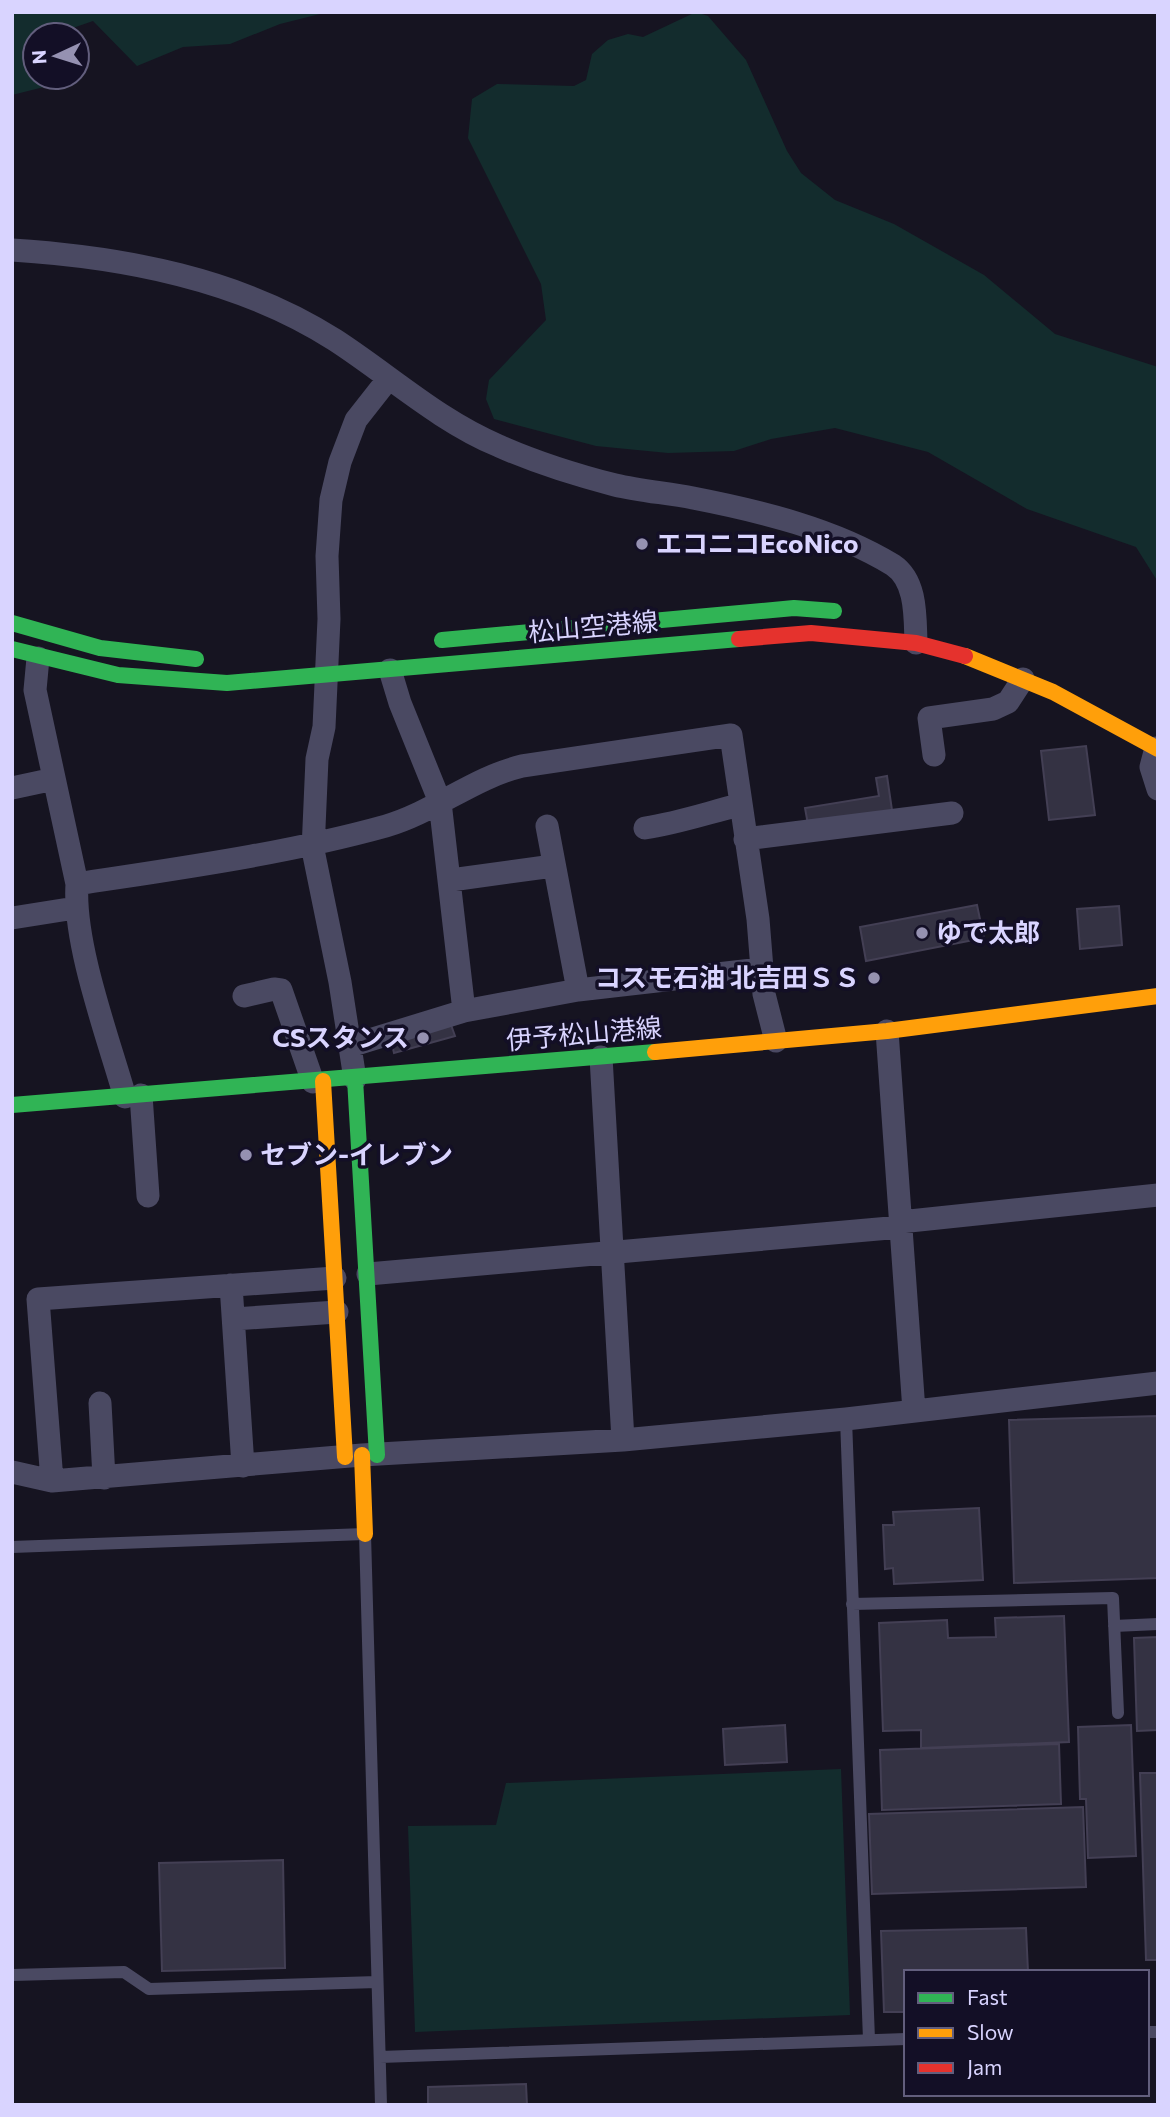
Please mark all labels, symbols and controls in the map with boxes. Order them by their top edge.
north arrow [21,21,91,91]
text: N [27,49,51,65]
place label: エコニコEcoNico [656,527,859,558]
marker: エコニコEcoNico [634,536,650,552]
street label: 松山空港線 [527,604,659,647]
place label: ゆで太郎 [936,916,1040,947]
marker: ゆで太郎 [914,925,930,941]
place label: コスモ石油 北吉田ＳＳ [595,961,860,992]
marker: コスモ石油 北吉田ＳＳ [866,970,882,986]
street label: 伊予松山港線 [505,1010,663,1055]
place label: CSスタンス [272,1021,409,1052]
marker: CSスタンス [415,1030,431,1046]
place label: セブン-イレブン [260,1138,453,1169]
marker: セブン-イレブン [238,1147,254,1163]
legend [904,1970,1149,2096]
text: Fast [967,1984,1008,2009]
text: Slow [967,2019,1014,2044]
text: Jam [967,2054,1002,2079]

